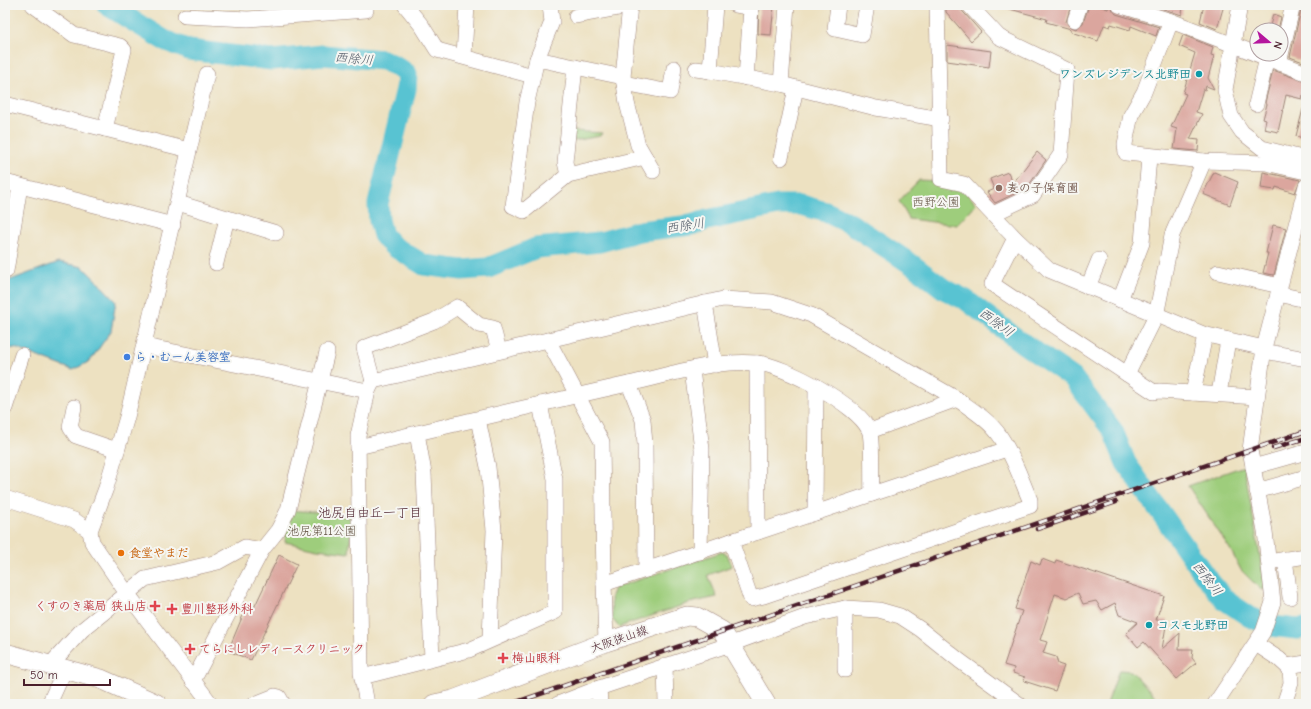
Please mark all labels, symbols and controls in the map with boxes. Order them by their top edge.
north arrow [1249,22,1289,62]
text: N [1271,40,1285,51]
water label: 西除川 [334,49,374,68]
place label: ワンズレジデンス北野田 [1059,67,1191,81]
marker: ワンズレジデンス北野田 [1194,69,1204,79]
place label: 麦の子保育園 [1007,181,1079,195]
marker: 麦の子保育園 [994,183,1004,193]
park label: 西野公園 [912,195,960,209]
water label: 西除川 [665,215,706,236]
water label: 西除川 [977,305,1017,340]
place label: ら・むーん美容室 [135,350,231,364]
marker: ら・むーん美容室 [122,352,132,362]
district label: 池尻自由丘一丁目 [318,505,422,520]
park label: 池尻第11公園 [287,524,357,538]
place label: 食堂やまだ [129,546,189,560]
marker: 食堂やまだ [116,548,126,558]
water label: 西除川 [1190,558,1226,598]
place label: くすのき薬局 狭山店 [35,599,147,613]
marker: くすのき薬局 狭山店 [150,601,160,611]
place label: 豊川整形外科 [181,602,253,616]
marker: 豊川整形外科 [166,603,178,615]
place label: コスモ北野田 [1157,618,1229,632]
marker: コスモ北野田 [1144,620,1154,630]
street label: 大阪狭山線 [588,623,650,655]
place label: てらにしレディースクリニック [199,642,365,656]
marker: てらにしレディースクリニック [184,643,196,655]
place label: 梅山眼科 [512,651,560,665]
marker: 梅山眼科 [497,652,509,664]
scale bar [24,661,110,687]
text: 50 m [30,668,58,682]

